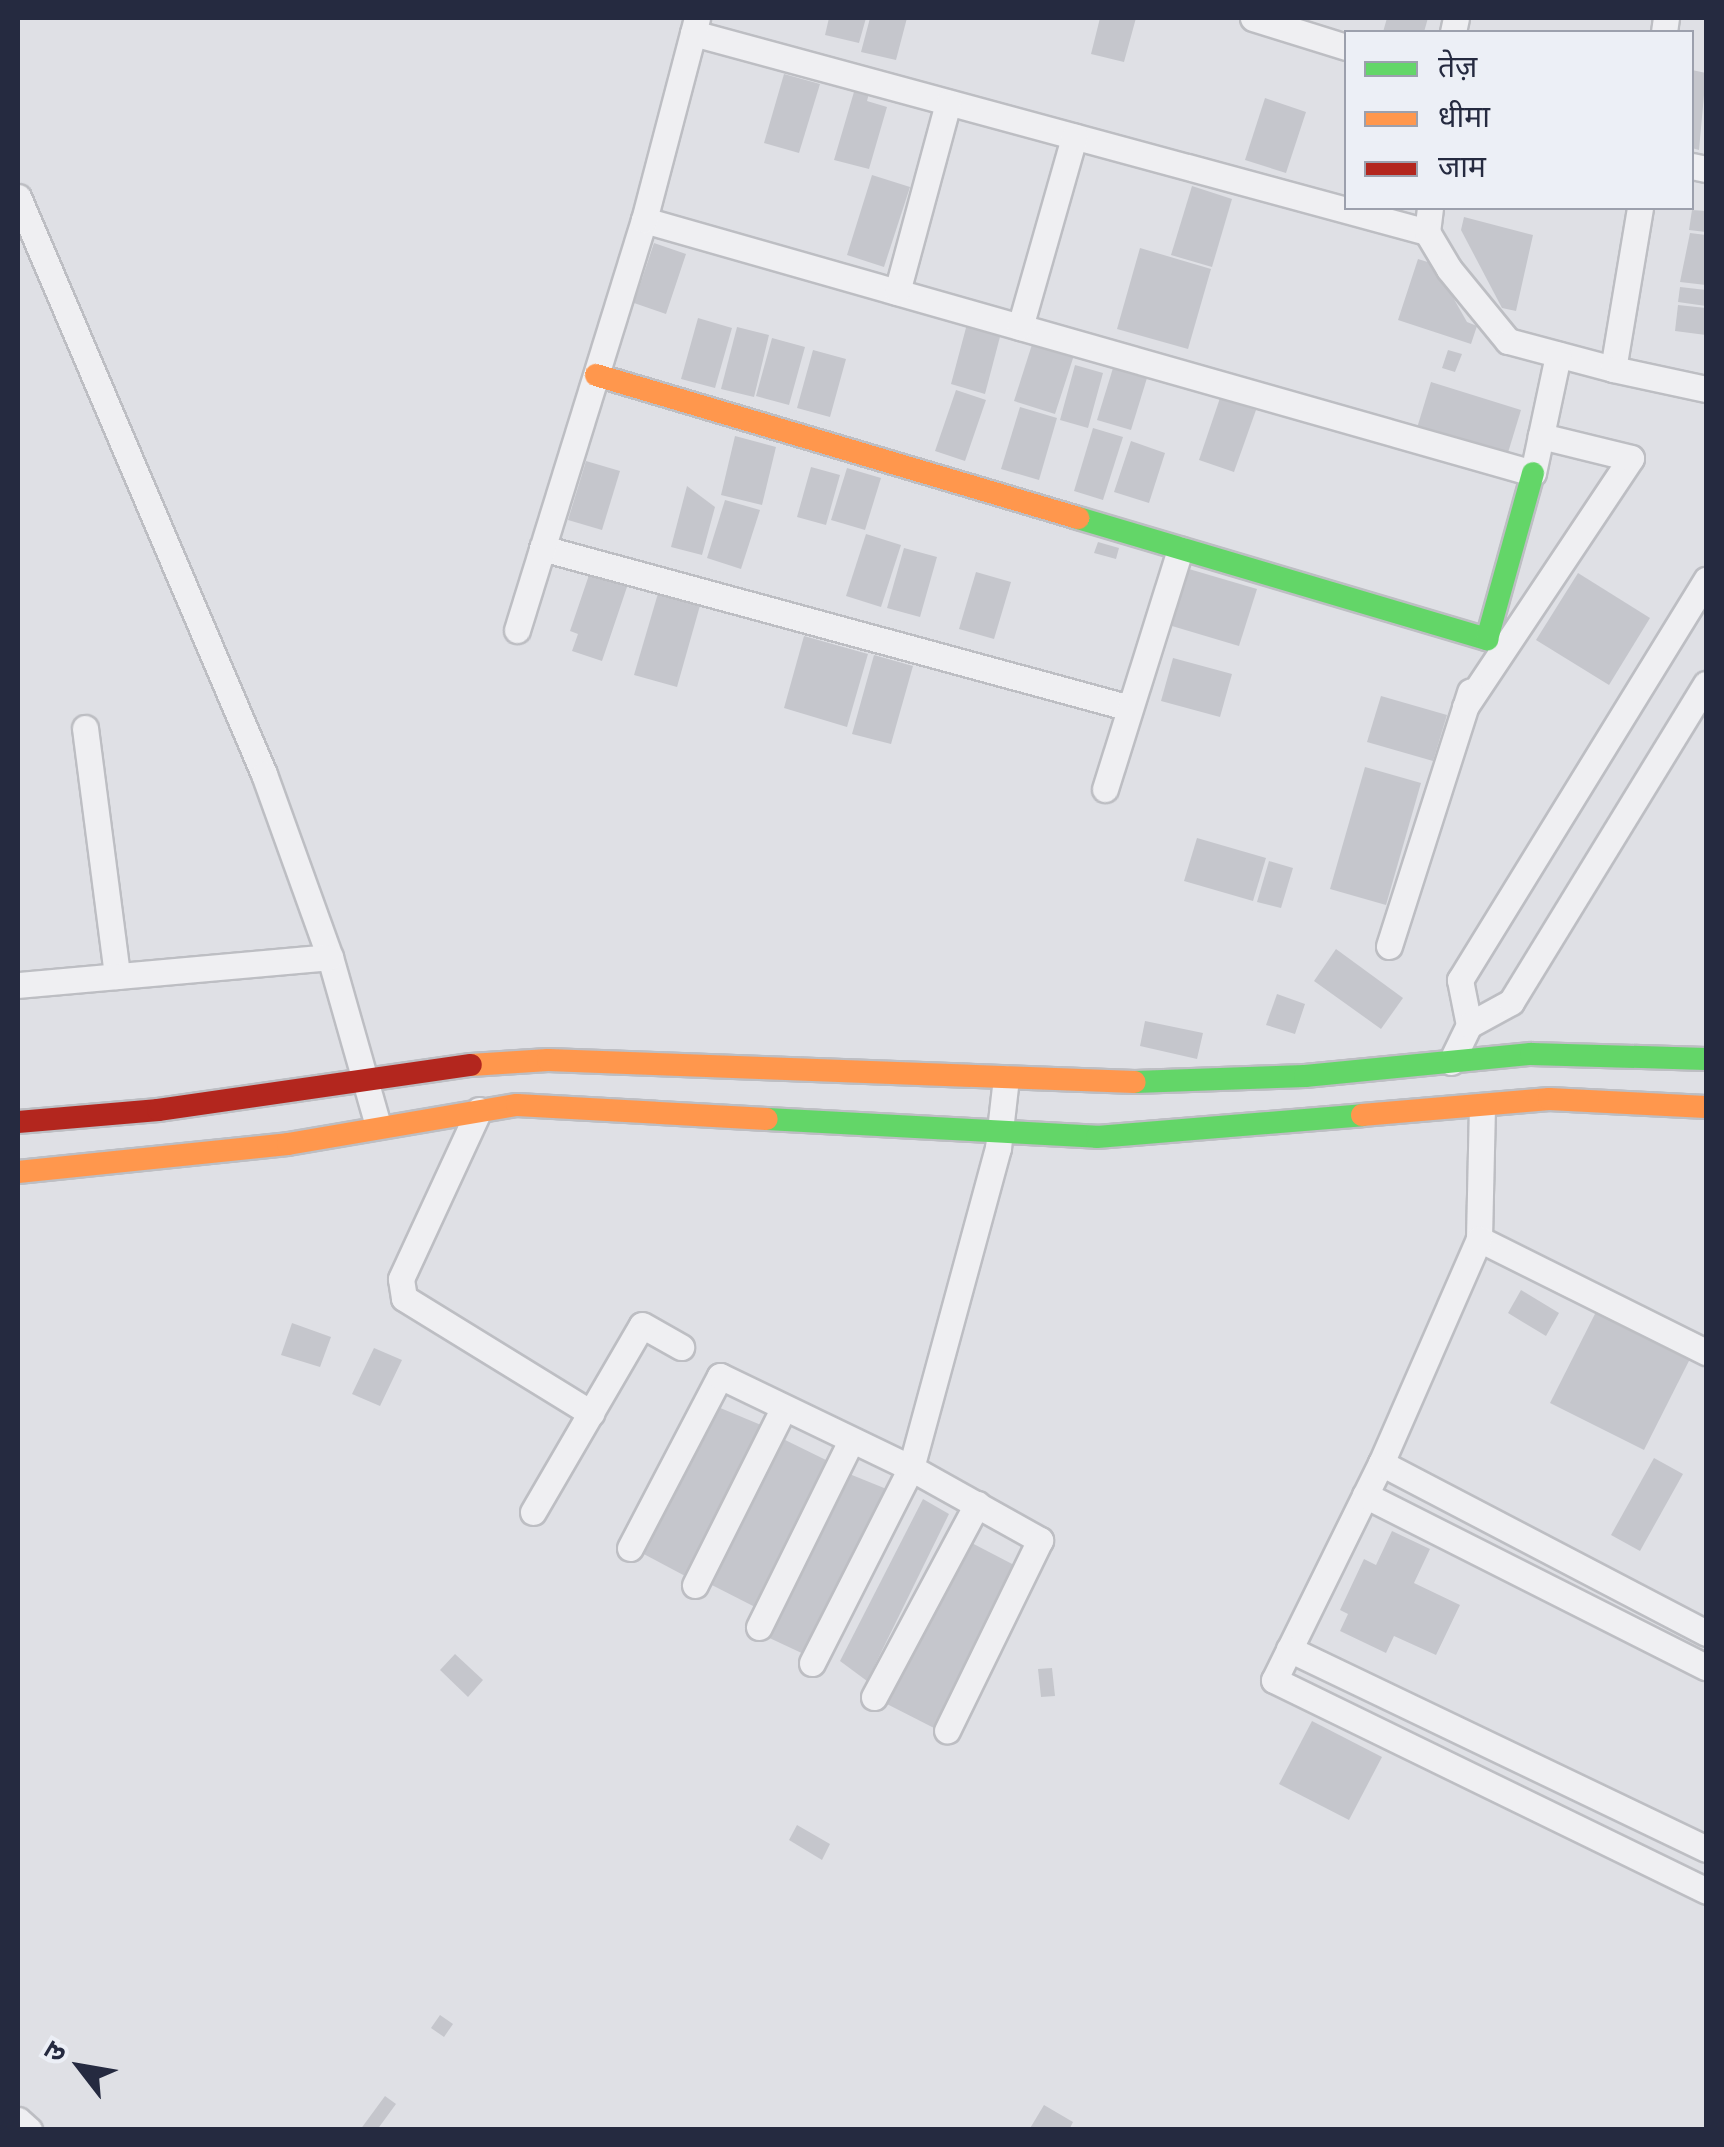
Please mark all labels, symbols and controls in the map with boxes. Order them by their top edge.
legend [1344,30,1694,210]
text: तेज़ [1438,49,1477,83]
text: धीमा [1438,99,1490,133]
text: जाम [1438,149,1486,183]
north arrow [30,2017,130,2117]
text: उ [36,2036,72,2067]

